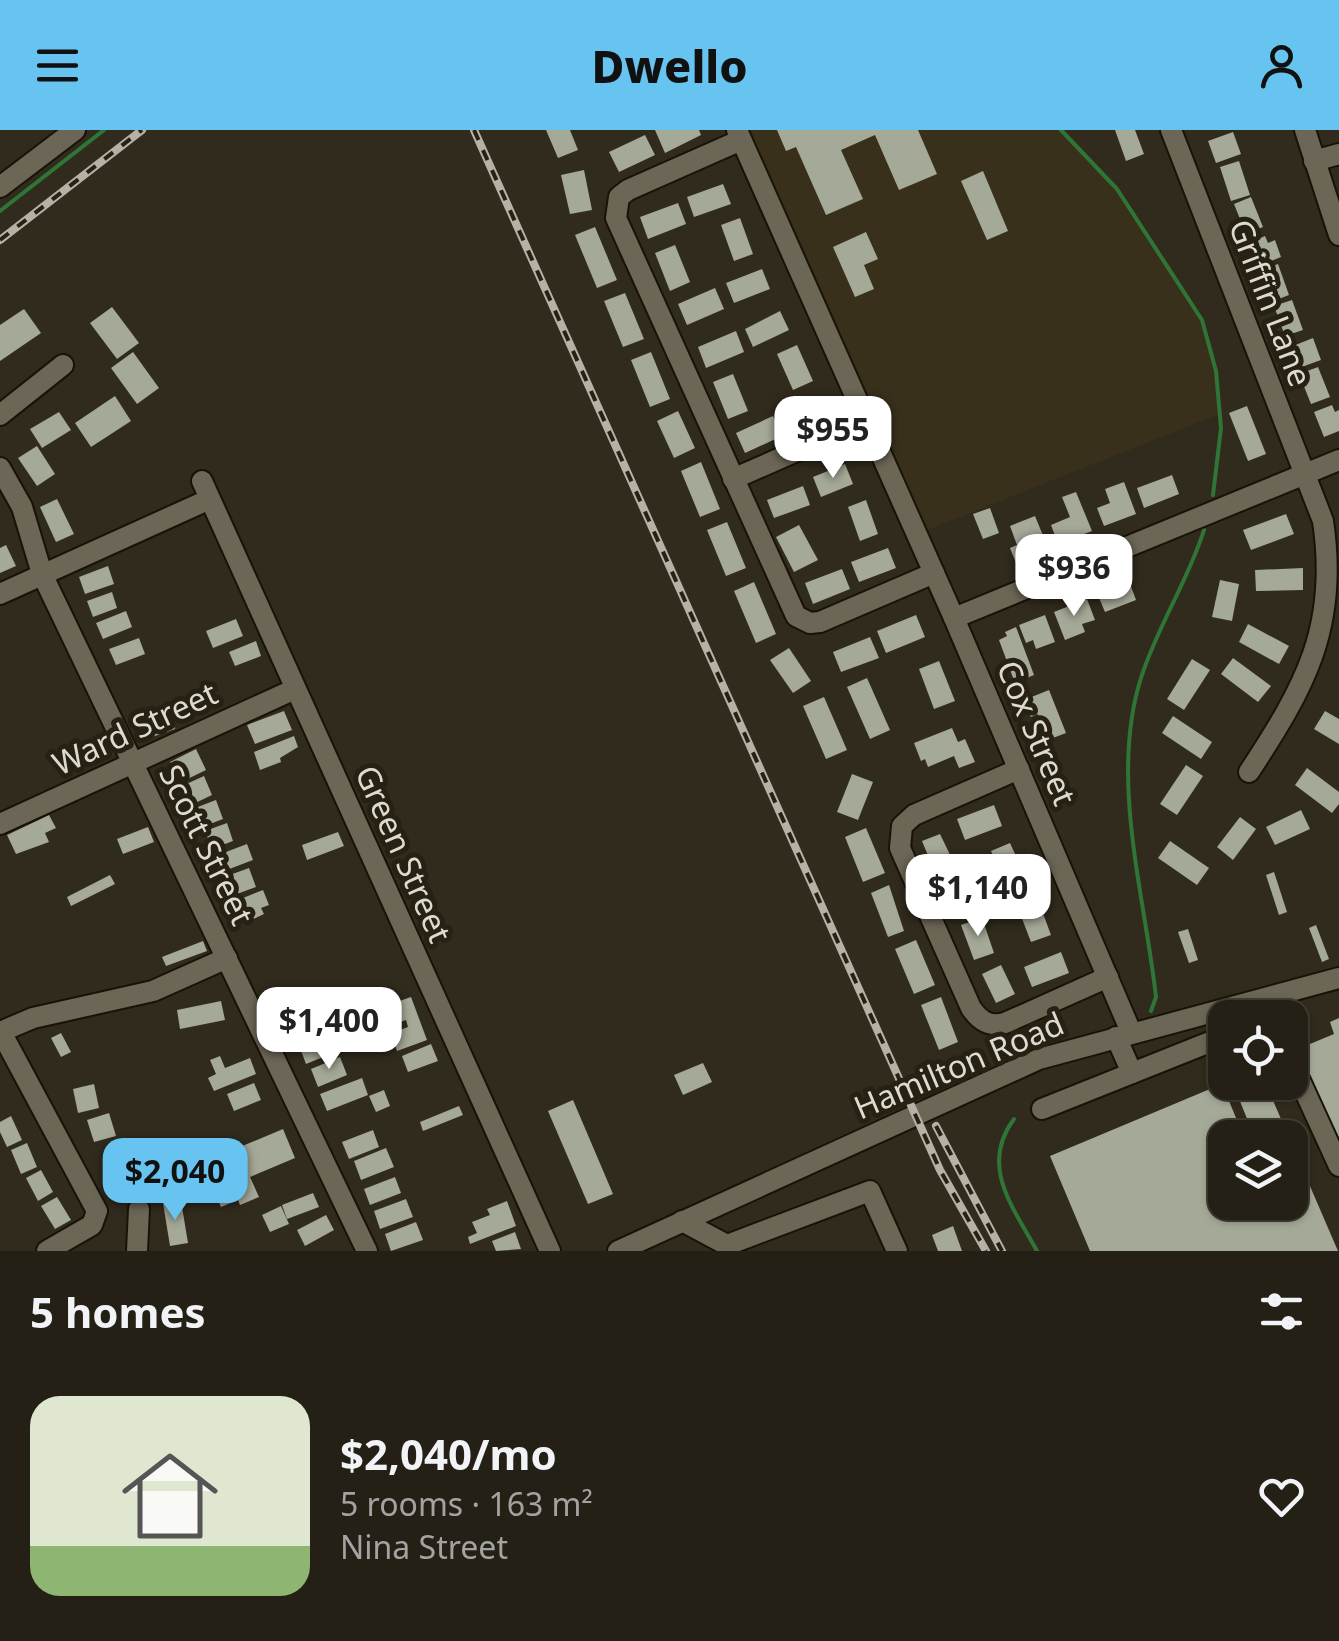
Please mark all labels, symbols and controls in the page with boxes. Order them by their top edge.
text: Dwello [591,35,748,96]
icon: menu [30,38,85,93]
icon: person [1254,38,1309,93]
street label: Griffin Lane [1220,213,1323,392]
pin: $955 [774,396,892,481]
text: $955 [796,407,870,450]
pin: $936 [1015,534,1133,619]
text: $936 [1037,545,1111,588]
street label: Cox Street [988,653,1087,811]
street label: Ward Street [45,671,224,785]
street label: Scott Street [150,757,265,932]
street label: Green Street [346,758,463,949]
pin: $1,140 [897,854,1059,939]
text: $1,140 [928,865,1028,908]
pin: $1,400 [248,987,410,1072]
text: $1,400 [279,998,379,1041]
map controls [1208,1000,1308,1220]
button: locate [1208,1000,1308,1100]
street label: Hamilton Road [847,1001,1070,1128]
button: layers [1208,1120,1308,1220]
pin: $2,040 [94,1138,256,1223]
text: $2,040 [125,1149,225,1192]
text: 5 homes [30,1283,206,1340]
icon: filters [1254,1284,1309,1339]
text: $2,040/mo [340,1425,557,1482]
icon: home [110,1436,230,1556]
icon: heart [1254,1469,1309,1524]
text: 5 rooms · 163 m² [340,1482,593,1525]
text: Nina Street [340,1525,508,1568]

